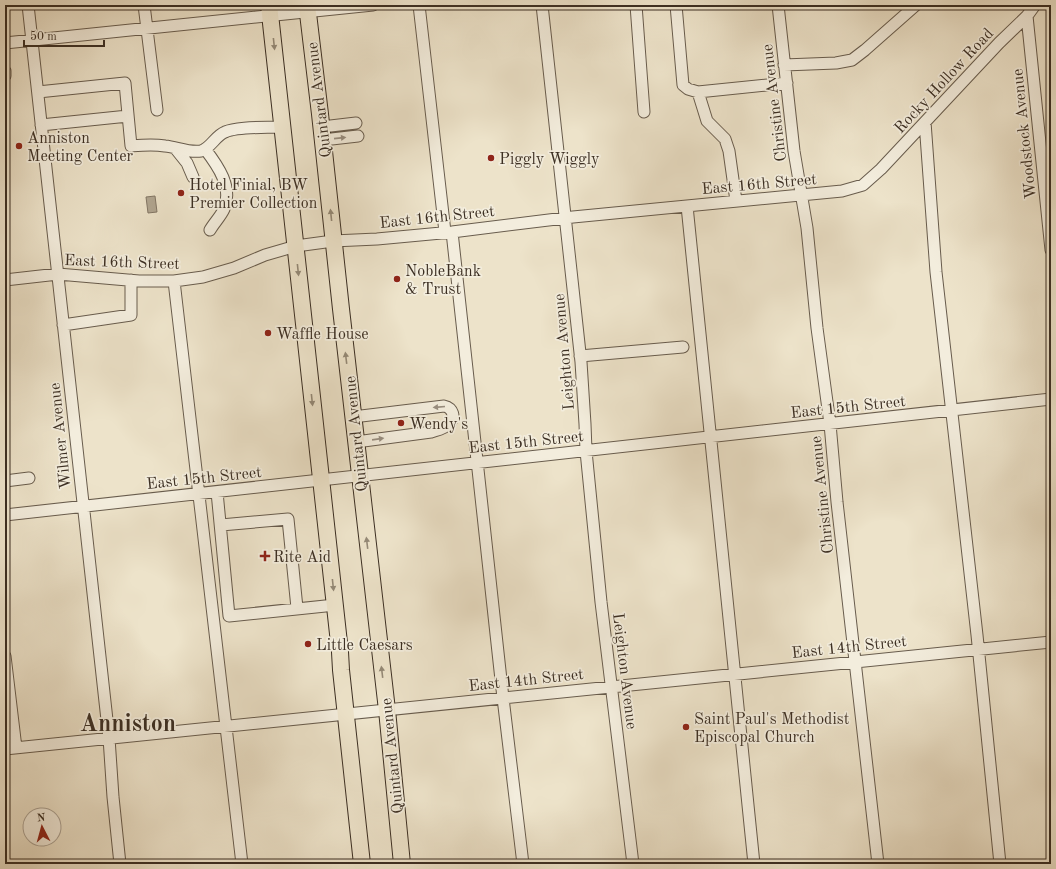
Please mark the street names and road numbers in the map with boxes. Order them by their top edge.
street label: Rocky Hollow Road [892,26,997,137]
street label: Quintard Avenue [305,41,335,159]
street label: Christine Avenue [760,43,790,163]
street label: Woodstock Avenue [1010,68,1040,200]
street label: East 16th Street [701,172,818,198]
street label: East 16th Street [379,204,496,232]
street label: East 16th Street [64,253,180,273]
street label: Leighton Avenue [552,293,578,411]
street label: Quintard Avenue [343,375,371,493]
street label: Wilmer Avenue [47,382,75,490]
street label: East 15th Street [790,394,907,422]
street label: East 15th Street [468,429,585,457]
street label: Christine Avenue [809,435,837,555]
street label: East 15th Street [146,465,263,493]
street label: Leighton Avenue [609,612,639,730]
street label: East 14th Street [791,634,908,662]
street label: East 14th Street [468,667,585,695]
street label: Quintard Avenue [379,697,407,815]

